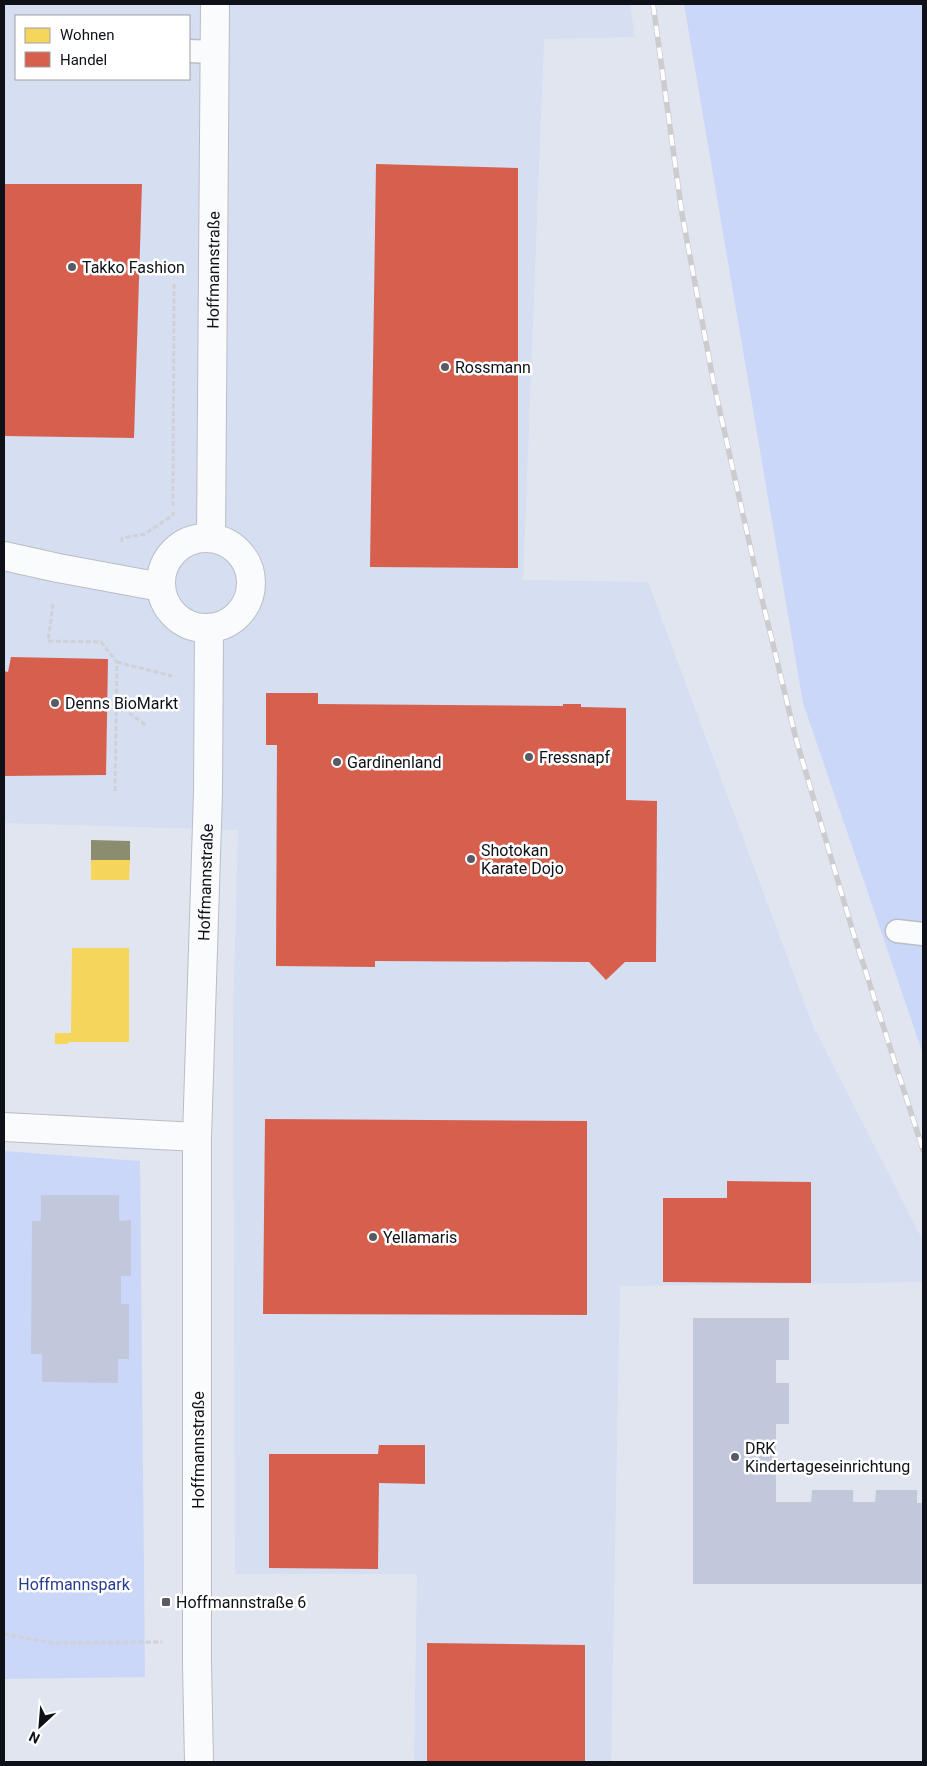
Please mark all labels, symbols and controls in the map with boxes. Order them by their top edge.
legend [15,15,190,80]
text: Wohnen [60,26,114,44]
text: Handel [60,51,107,69]
street label: Hoffmannstraße [204,211,223,329]
place label: Takko Fashion [82,258,185,277]
marker: Takko Fashion [66,261,78,273]
place label: Rossmann [455,358,531,377]
marker: Rossmann [439,361,451,373]
place label: Denns BioMarkt [65,694,178,713]
marker: Denns BioMarkt [49,697,61,709]
place label: Fressnapf [539,748,610,767]
marker: Fressnapf [523,751,535,763]
place label: Gardinenland [347,753,441,772]
marker: Gardinenland [331,756,343,768]
street label: Hoffmannstraße [194,823,217,941]
place label: Shotokan Karate Dojo [481,841,564,878]
marker: Shotokan Karate Dojo [465,853,477,865]
place label: Yellamaris [383,1228,457,1247]
marker: Yellamaris [367,1231,379,1243]
street label: Hoffmannstraße [189,1391,208,1509]
place label: DRK Kindertageseinrichtung [745,1439,910,1476]
marker: DRK Kindertageseinrichtung [729,1451,741,1463]
park label: Hoffmannspark [18,1575,131,1594]
place label: Hoffmannstraße 6 [176,1593,306,1612]
marker: Hoffmannstraße 6 [160,1596,172,1608]
north arrow [15,1701,65,1751]
text: N [26,1728,42,1747]

